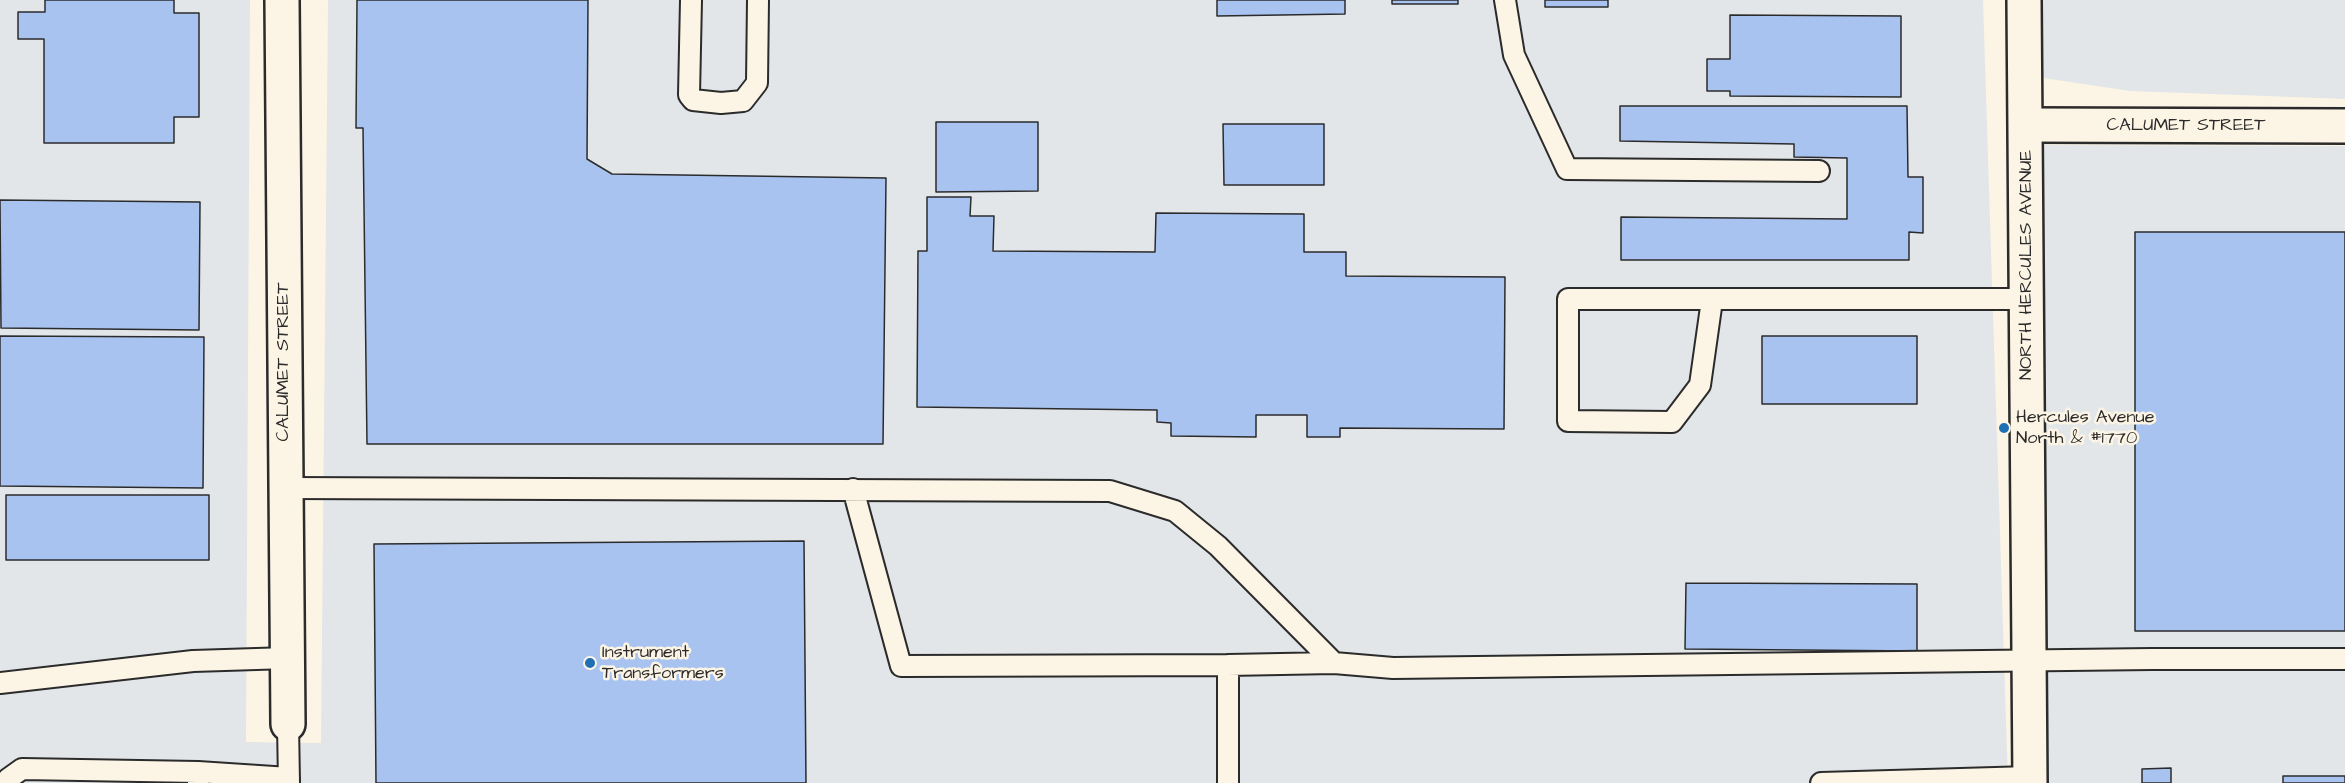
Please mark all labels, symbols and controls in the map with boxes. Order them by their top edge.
street label: CALUMET STREET [2107,115,2265,137]
street label: NORTH HERCULES AVENUE [2016,150,2038,380]
street label: CALUMET STREET [273,283,295,441]
place label: Hercules Avenue North & #1770 [2016,407,2154,450]
marker: Hercules Avenue North & #1770 [1997,421,2011,435]
place label: Instrument Transformers [602,642,724,684]
marker: Instrument Transformers [583,656,597,670]

